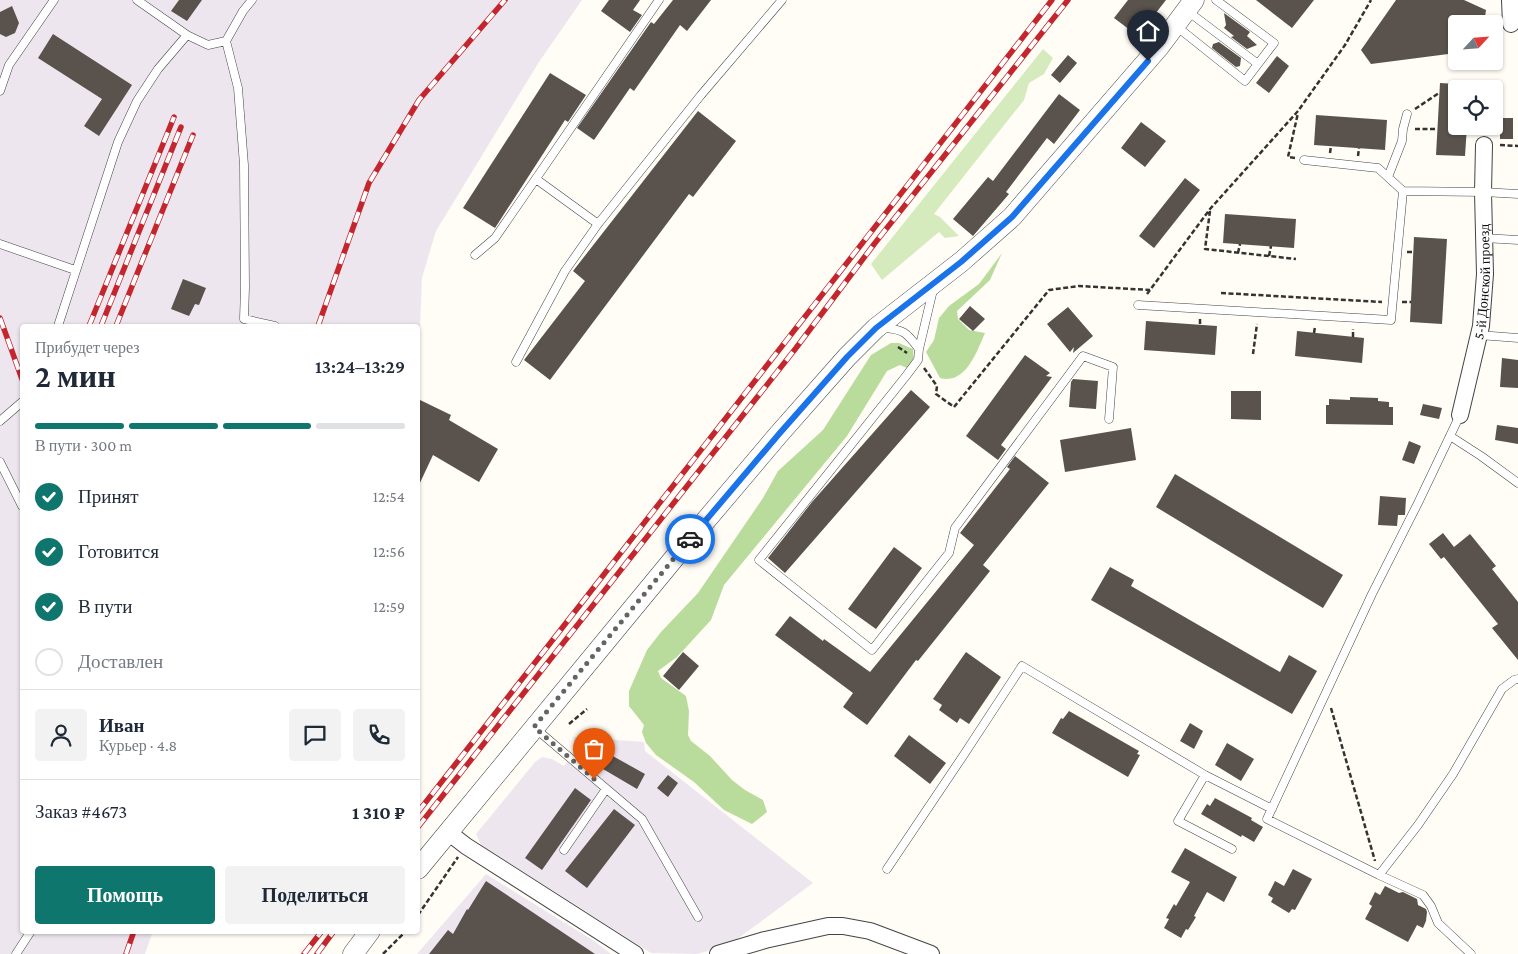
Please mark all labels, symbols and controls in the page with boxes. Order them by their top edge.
pin [1127,10,1169,61]
north arrow [1448,15,1502,70]
map controls [1448,15,1503,135]
icon: home [1134,17,1162,45]
button: locate [1448,80,1503,135]
street label: 5-й Донской проезд [1470,224,1493,341]
text: Прибудет через [35,339,140,356]
text: 13:24–13:29 [315,356,405,377]
text: 2 мин [35,358,116,394]
text: В пути · 300 m [35,437,132,454]
icon: check [35,483,63,511]
text: Принят [78,486,139,507]
text: 12:54 [373,488,405,505]
courier [665,514,715,564]
icon: car [676,525,704,553]
icon: check [35,538,63,566]
text: Готовится [78,541,159,562]
text: 12:56 [373,543,405,560]
icon: check [35,593,63,621]
text: В пути [78,596,132,617]
text: 12:59 [373,598,405,615]
text: Доставлен [78,651,163,672]
button: person [35,709,87,761]
button: chat [289,709,341,761]
button: phone [353,709,405,761]
text: Иван [99,715,145,736]
pin [573,728,615,779]
icon: bag [580,735,608,763]
text: Курьер · 4.8 [99,737,177,754]
text: Заказ #4673 [35,801,127,822]
text: 1 310 ₽ [352,802,405,823]
button: Помощь [35,866,215,924]
button: Поделиться [225,866,405,924]

